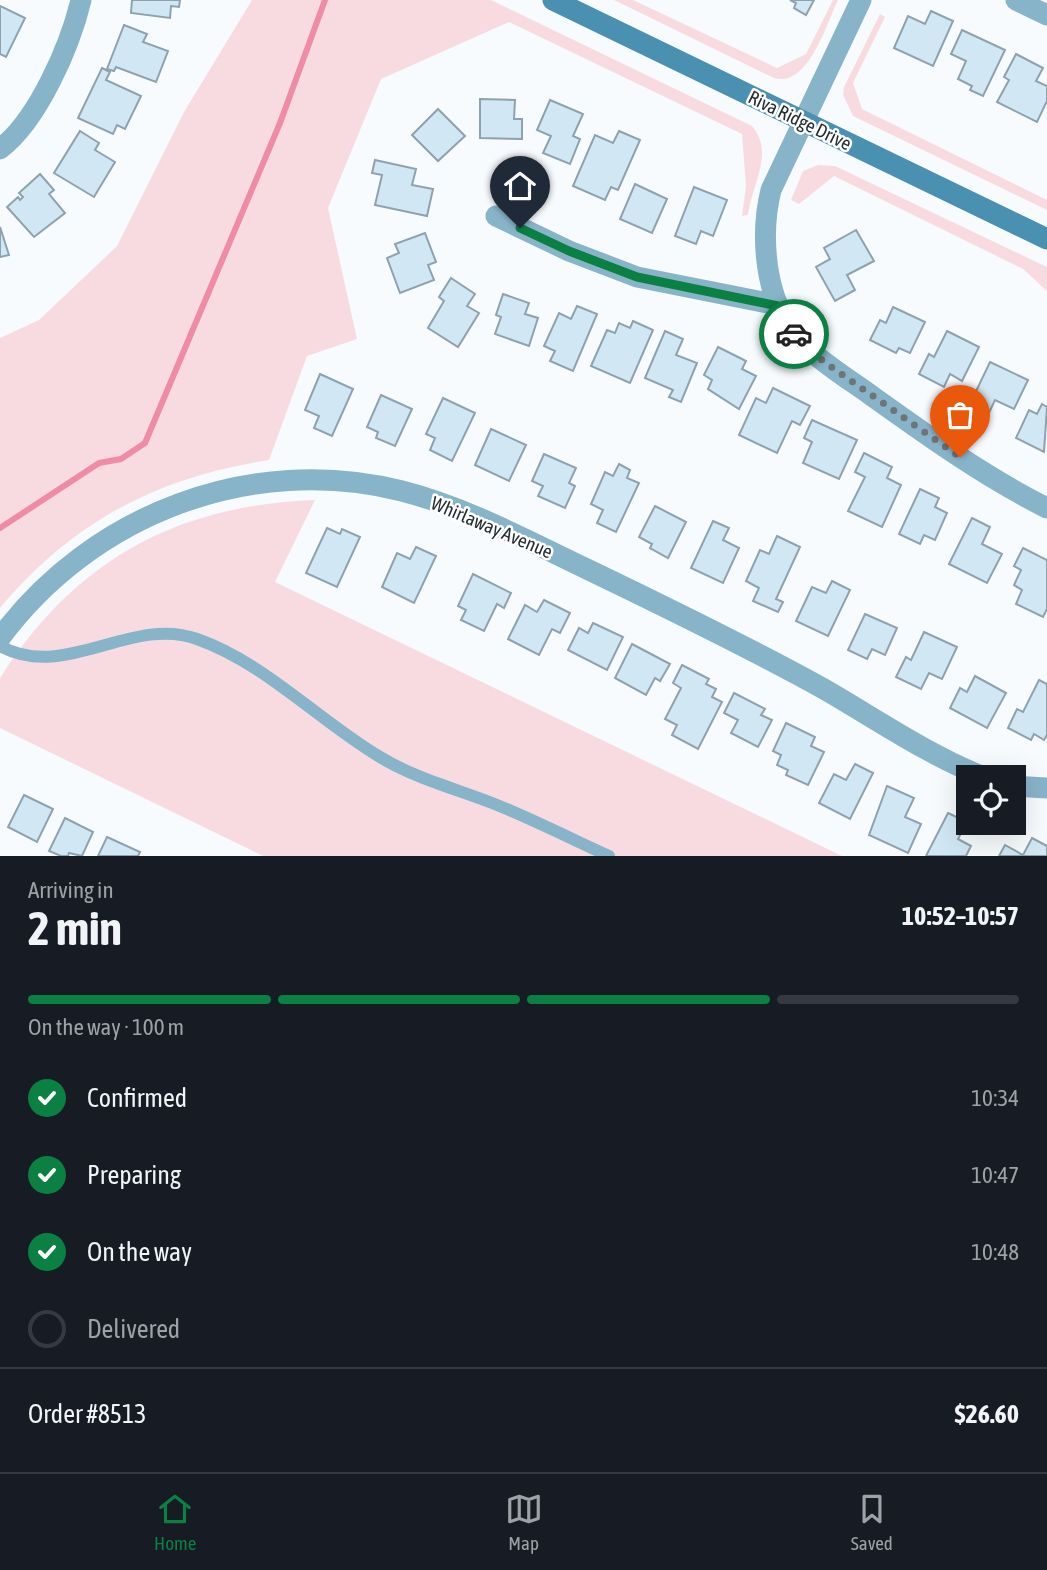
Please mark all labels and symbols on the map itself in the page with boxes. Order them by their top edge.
street label: Riva Ridge Drive [745,86,855,154]
pin [490,156,550,228]
courier [759,299,829,369]
pin [930,385,990,457]
street label: Whirlaway Avenue [428,492,556,562]

